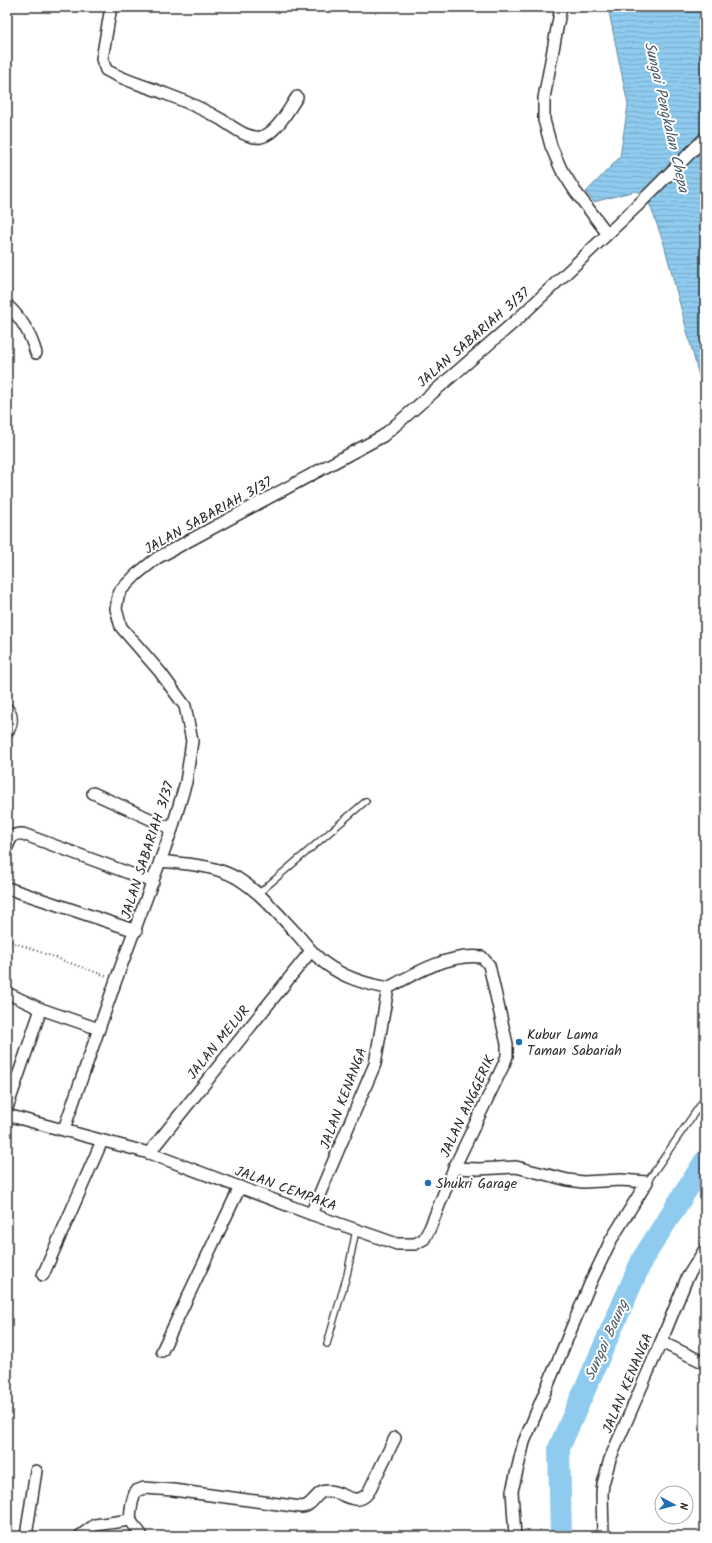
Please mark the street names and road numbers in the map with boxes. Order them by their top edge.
street label: JALAN SABARIAH 3/37 [412,282,535,393]
street label: JALAN SABARIAH 3/37 [141,471,277,560]
street label: JALAN SABARIAH 3/37 [115,778,181,922]
street label: JALAN MELUR [182,1001,256,1084]
street label: JALAN KENANGA [314,1044,373,1152]
street label: JALAN ANGGERIK [435,1051,502,1161]
street label: JALAN CEMPAKA [232,1160,340,1218]
street label: JALAN KENANGA [597,1330,659,1437]

